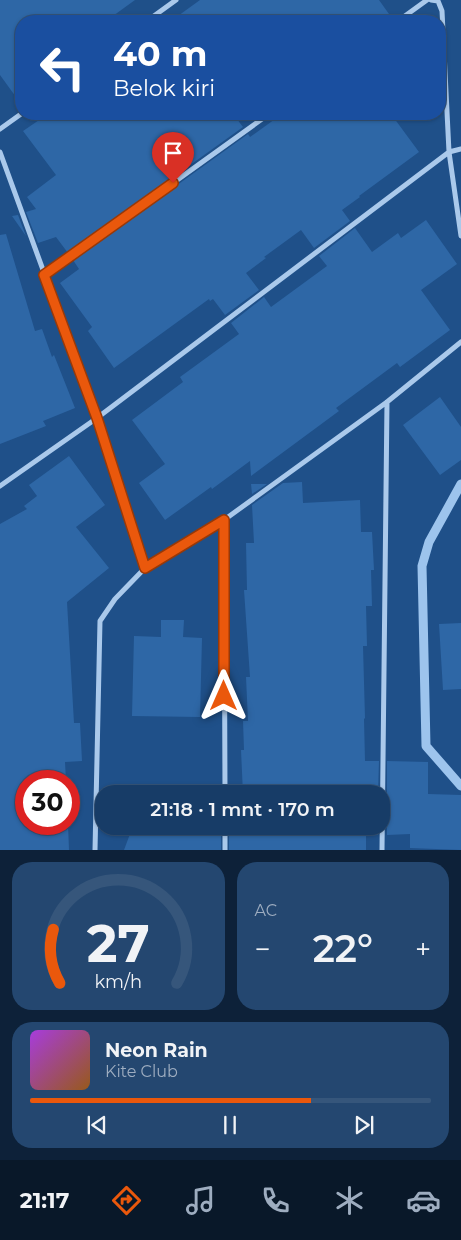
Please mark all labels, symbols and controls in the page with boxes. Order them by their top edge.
text: 40 m [113,32,208,75]
icon: left [30,35,95,100]
text: Belok kiri [113,75,215,102]
pin [152,132,194,183]
icon: arrive [159,139,187,167]
position arrow [197,669,249,721]
speed limit sign: 30 [15,770,80,835]
text: 21:18 · 1 mnt · 170 m [150,798,335,821]
text: AC [255,901,277,920]
text: 27 [87,912,150,975]
text: 22° [313,925,373,972]
text: − [255,932,271,966]
text: + [415,932,431,966]
text: km/h [94,971,142,992]
text: Neon Rain [105,1039,208,1062]
text: Kite Club [105,1062,178,1081]
icon: previous [83,1111,111,1139]
icon: pause [216,1111,244,1139]
icon: next [350,1111,378,1139]
icon: directions [109,1183,144,1218]
icon: music [183,1183,218,1218]
icon: phone [258,1183,293,1218]
icon: climate [332,1183,367,1218]
icon: car [406,1183,441,1218]
text: 21:17 [20,1187,69,1214]

